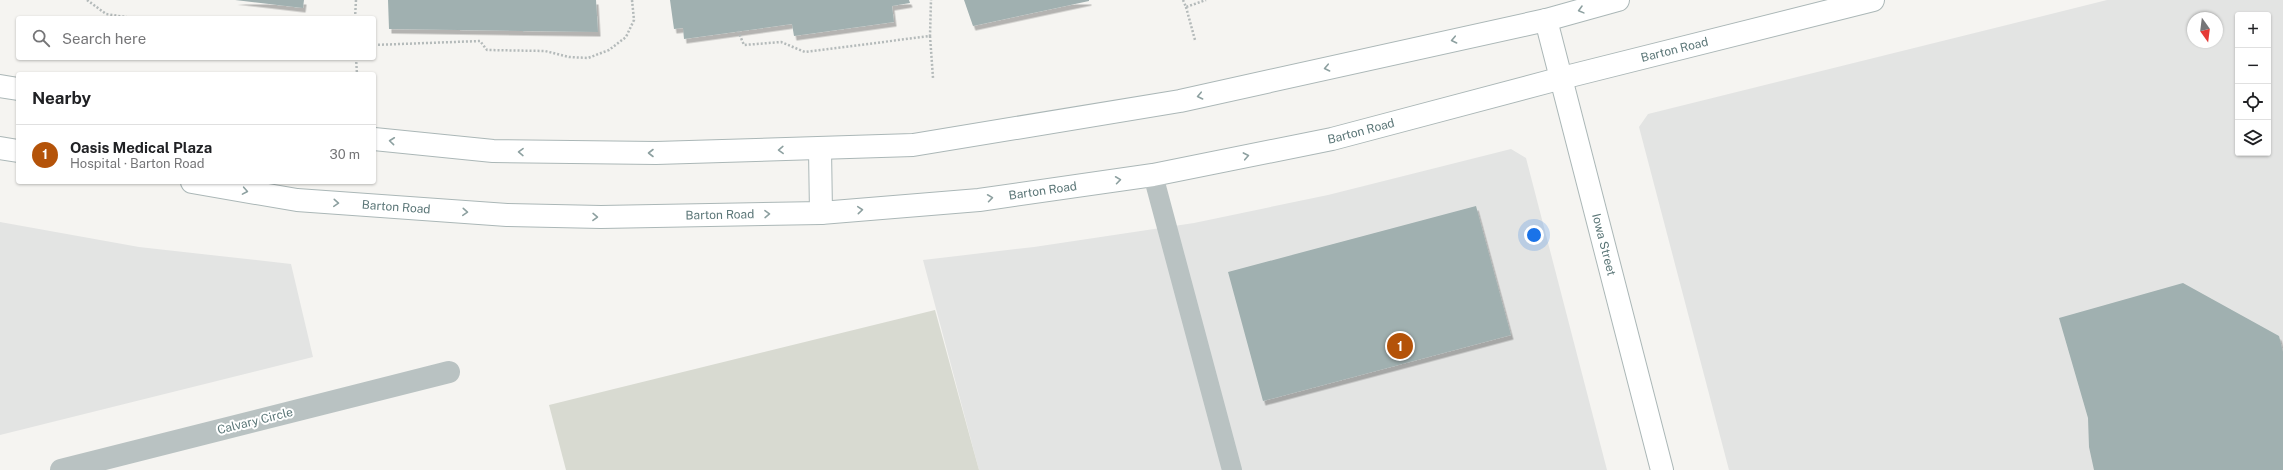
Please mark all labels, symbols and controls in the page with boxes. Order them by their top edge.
one-way arrow [1577,5,1584,14]
north arrow [2187,12,2223,48]
map controls [2235,12,2271,156]
button: + [2235,12,2271,48]
search box [16,16,376,60]
icon: search [30,27,52,49]
text: Search here [62,30,146,47]
one-way arrow [1451,35,1457,43]
street label: Barton Road [1639,35,1710,65]
button: − [2235,48,2271,84]
one-way arrow [1324,64,1330,72]
button: locate [2235,84,2271,120]
text: Nearby [32,88,91,108]
one-way arrow [1197,92,1203,100]
street label: Barton Road [1326,116,1396,147]
button: layers [2235,120,2271,156]
one-way arrow [389,137,395,146]
text: Oasis Medical Plaza [70,139,212,156]
one-way arrow [778,146,784,154]
text: 1 [42,147,48,162]
text: 30 m [330,147,360,162]
one-way arrow [518,148,524,156]
one-way arrow [648,149,654,157]
one-way arrow [1243,153,1249,161]
text: Hospital · Barton Road [70,156,205,171]
one-way arrow [1115,176,1121,185]
street label: Barton Road [1008,179,1078,203]
one-way arrow [242,186,248,195]
one-way arrow [986,194,993,203]
one-way arrow [333,198,339,207]
street label: Barton Road [361,198,431,217]
one-way arrow [857,205,863,214]
one-way arrow [462,207,468,216]
street label: Barton Road [685,207,754,222]
one-way arrow [764,210,770,218]
street label: Iowa Street [1589,212,1619,278]
one-way arrow [592,213,598,221]
your location [1524,225,1544,245]
pin: 1 [1387,331,1413,361]
street label: Calvary Circle [216,405,294,437]

